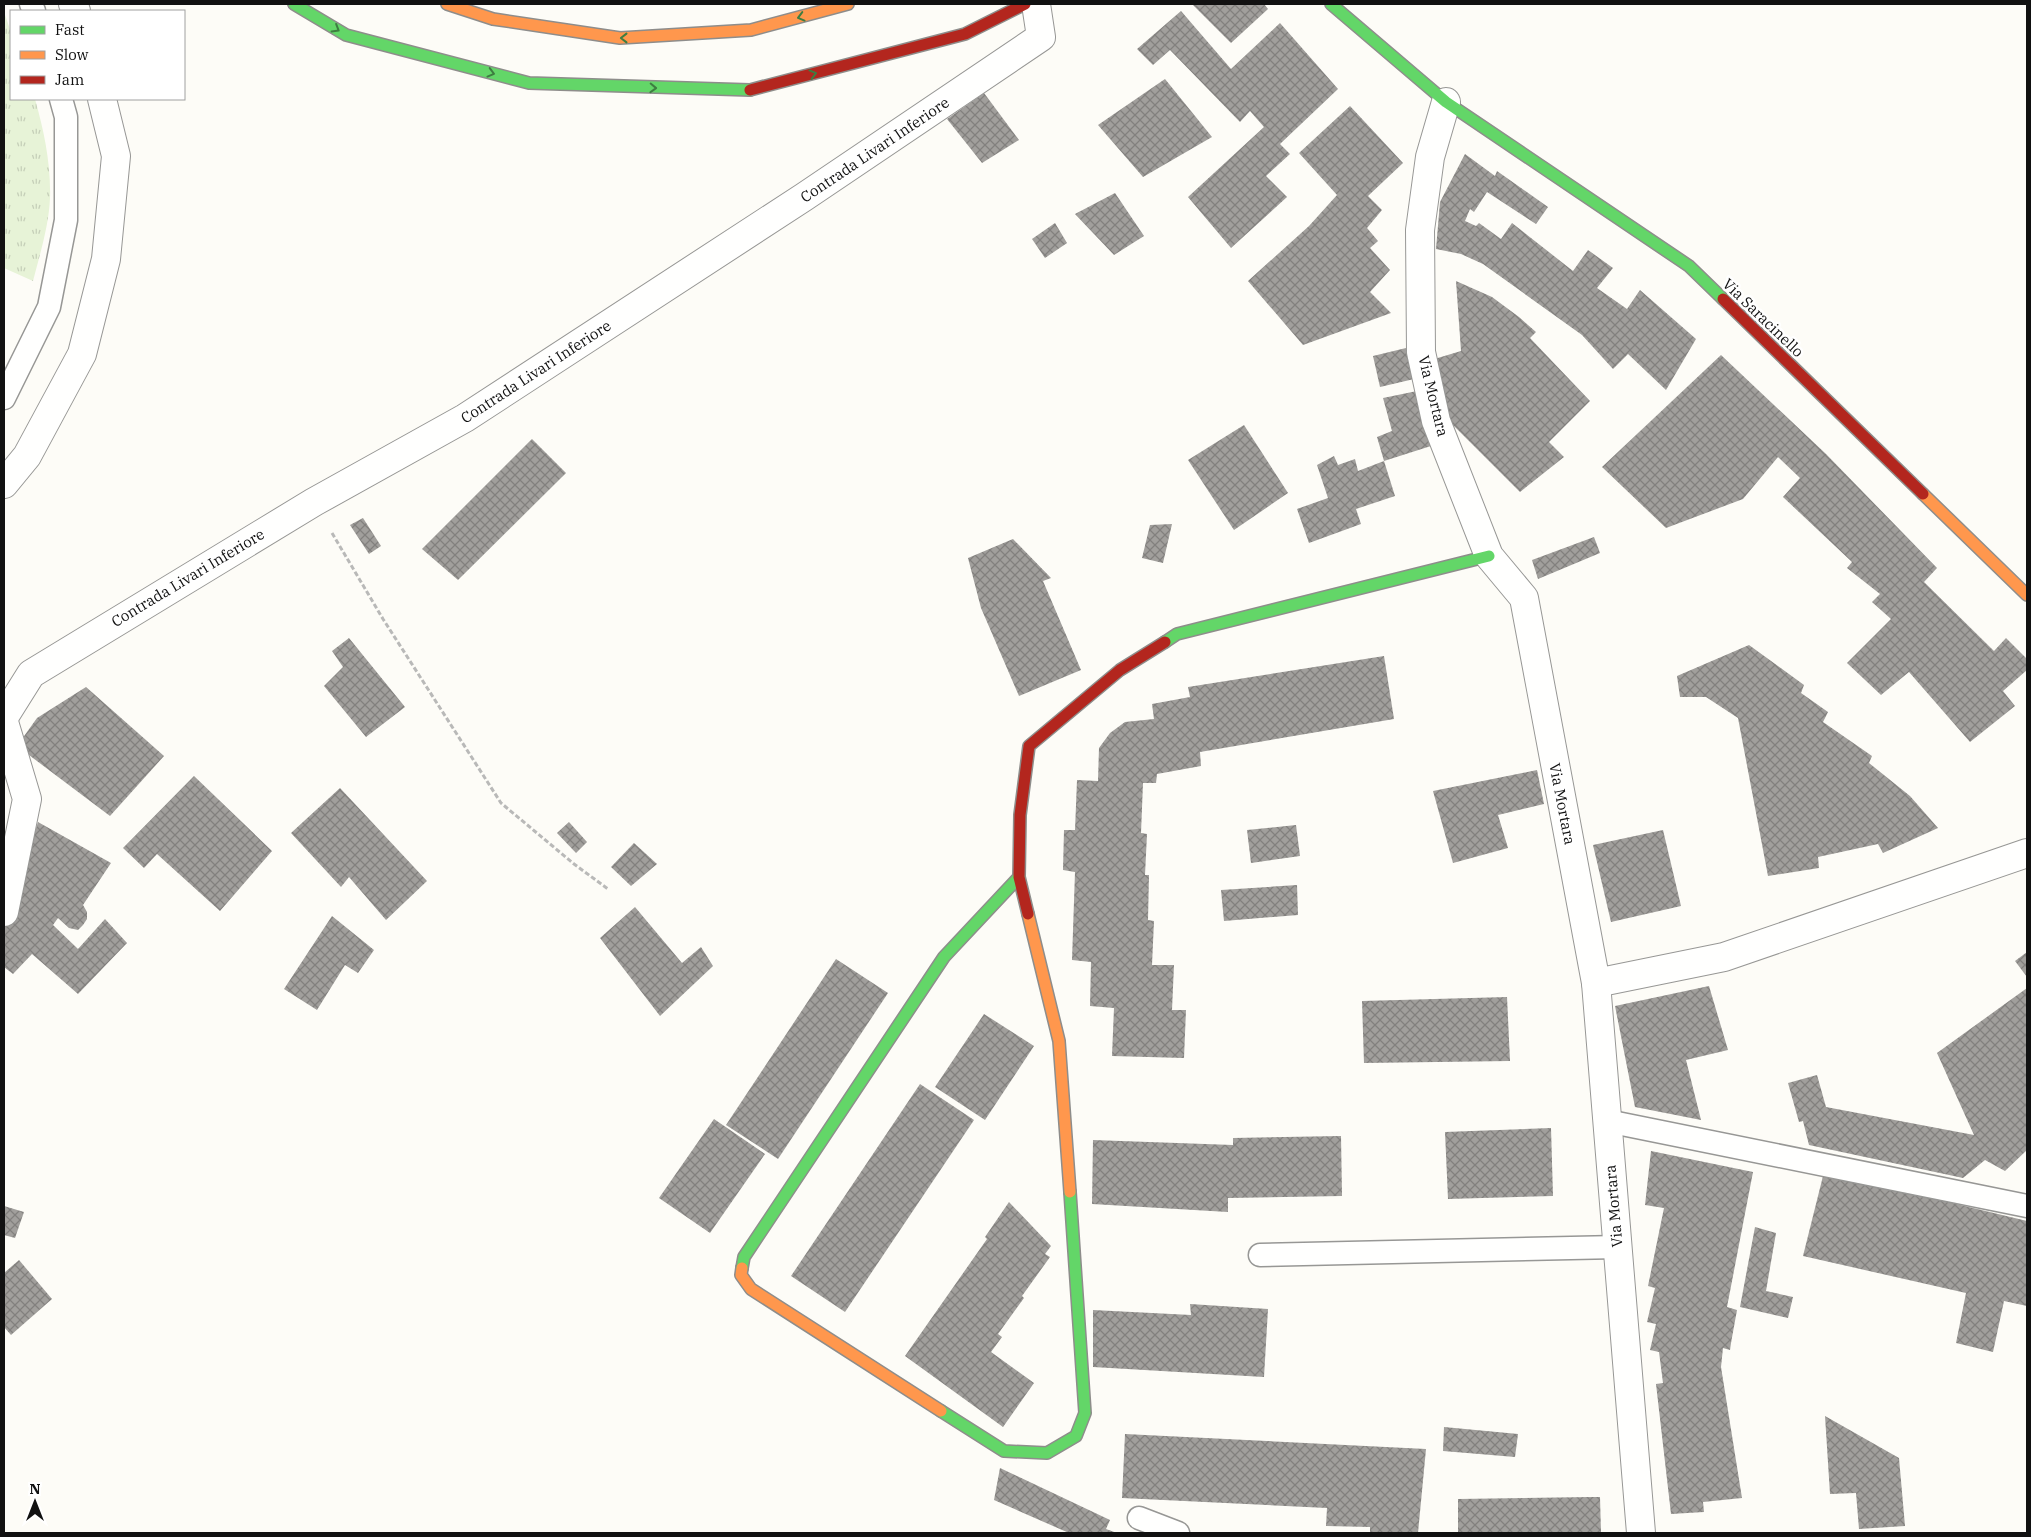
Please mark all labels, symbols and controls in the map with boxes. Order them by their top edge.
legend [10,10,185,100]
one-way arrow [798,11,806,21]
text: Fast [55,20,85,39]
one-way arrow [330,22,339,32]
one-way arrow [619,33,627,43]
text: Slow [55,45,89,64]
one-way arrow [487,67,496,78]
one-way arrow [808,69,817,80]
text: Jam [55,70,84,89]
one-way arrow [649,82,657,93]
street label: Contrada Livari Inferiore [797,93,953,207]
street label: Via Saracinello [1719,274,1808,361]
street label: Contrada Livari Inferiore [457,316,614,427]
street label: Via Mortara [1414,353,1453,438]
street label: Contrada Livari Inferiore [108,524,268,631]
street label: Via Mortara [1545,761,1580,846]
street label: Via Mortara [1600,1164,1627,1248]
north arrow [10,1477,60,1527]
text: N [29,1480,41,1498]

